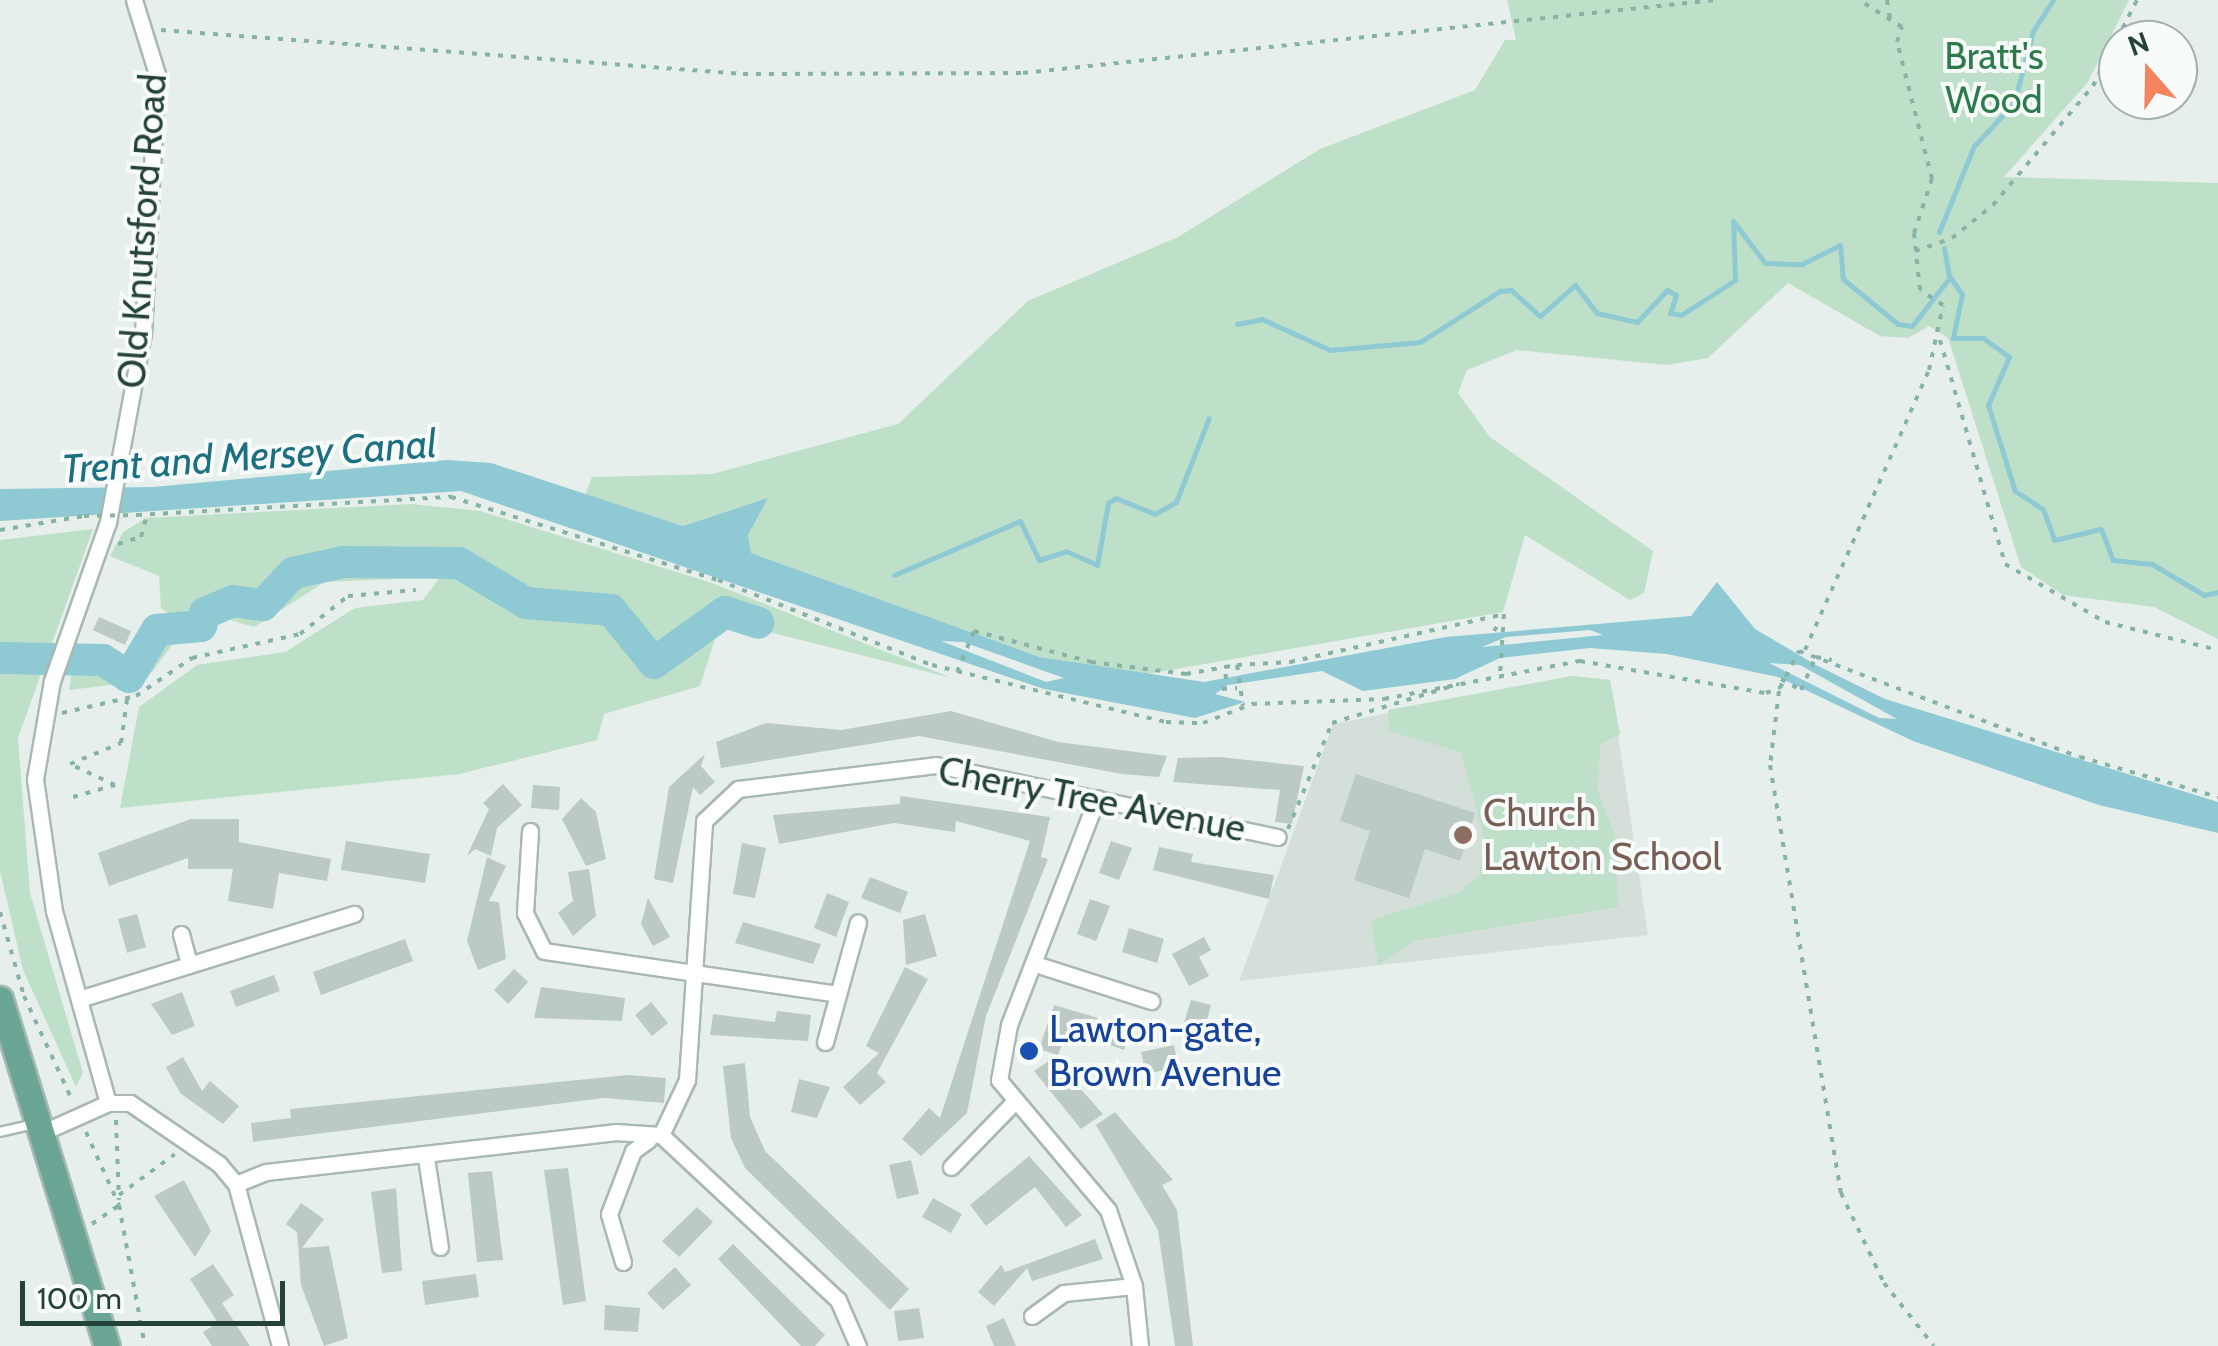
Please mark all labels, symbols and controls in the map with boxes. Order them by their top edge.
north arrow [2098,20,2198,120]
text: N [2123,24,2154,63]
park label: Bratt's Wood [1944,33,2044,122]
street label: Old Knutsford Road [108,72,176,390]
water label: Trent and Mersey Canal [60,419,438,493]
street label: Cherry Tree Avenue [935,747,1249,851]
place label: Church Lawton School [1483,790,1721,879]
marker: Church Lawton School [1452,824,1474,846]
place label: Lawton-gate, Brown Avenue [1049,1006,1282,1096]
marker: Lawton-gate, Brown Avenue [1018,1040,1040,1062]
scale bar [25,1261,290,1323]
text: 100 m [37,1280,122,1317]

